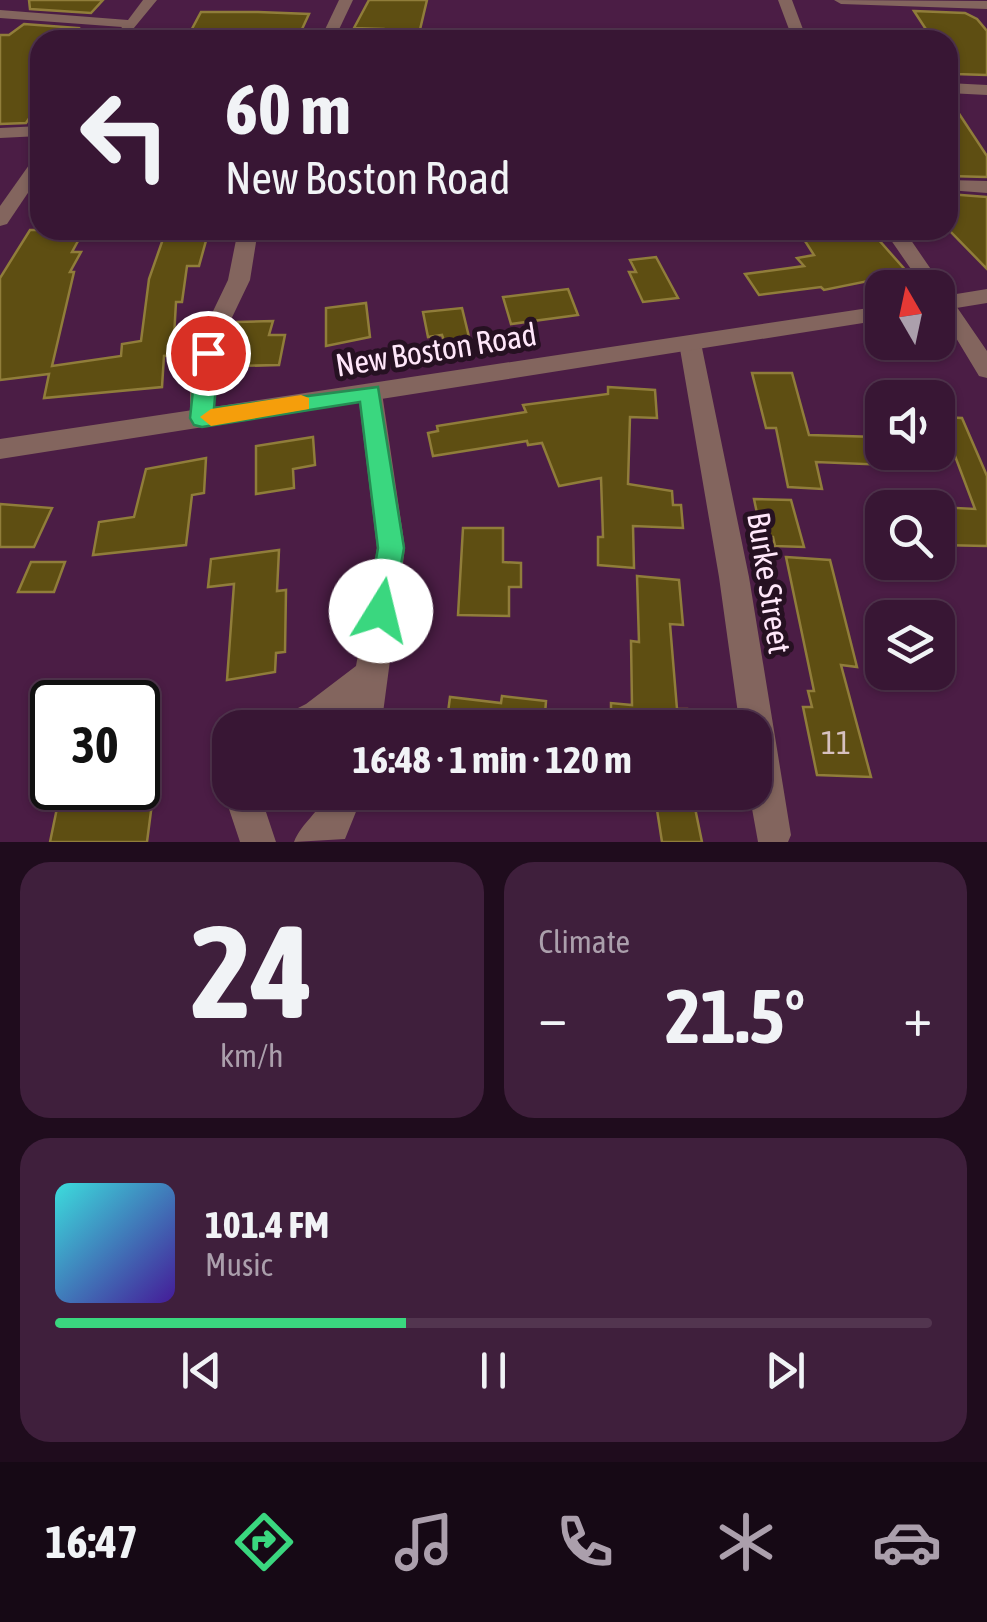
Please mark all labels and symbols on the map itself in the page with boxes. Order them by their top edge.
north arrow [865,270,955,360]
pin [166,311,251,396]
street label: New Boston Road [333,315,539,384]
street label: Burke Street [740,510,799,656]
position arrow [329,559,433,663]
speed limit sign: 30 [30,680,160,810]
house number: 11 [821,724,851,761]

